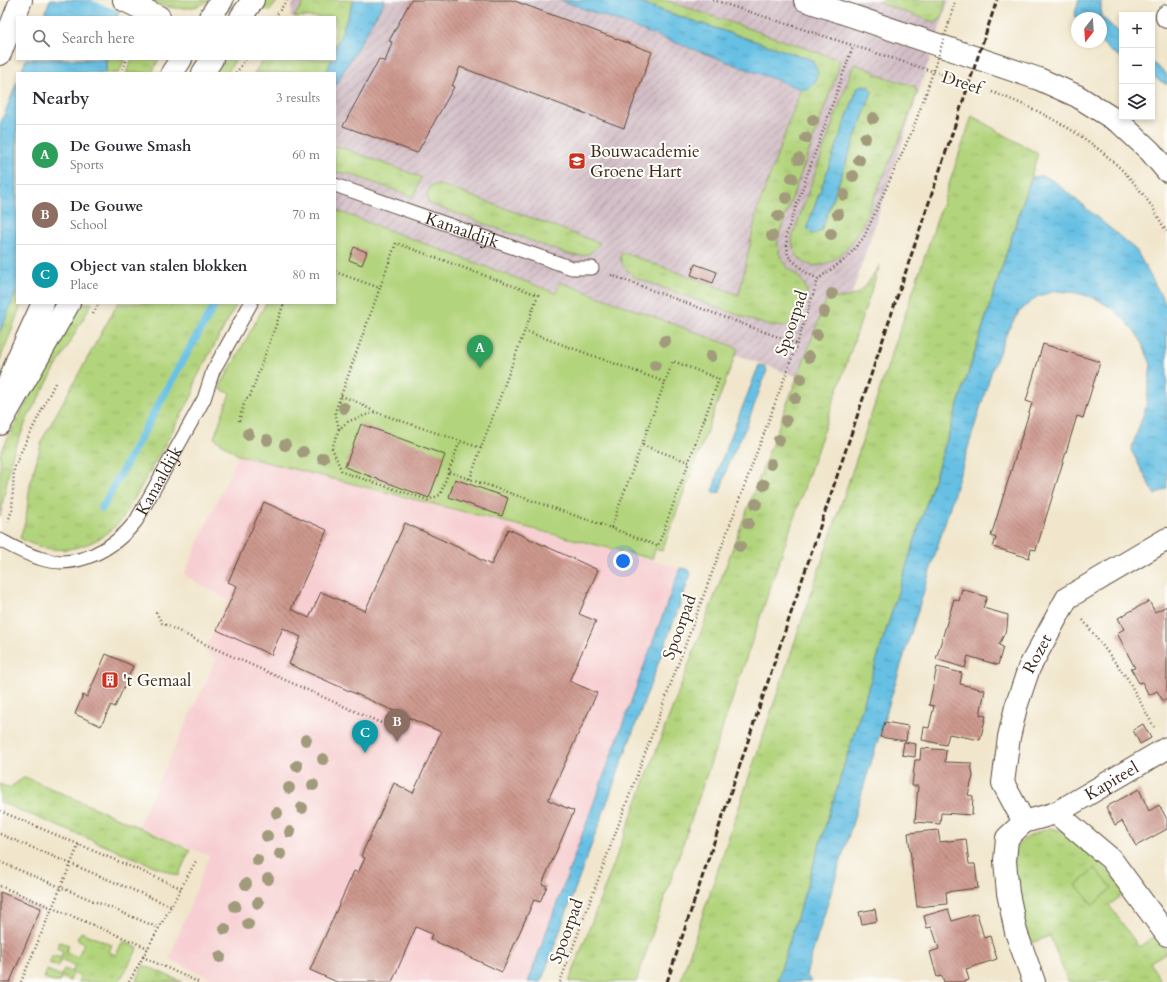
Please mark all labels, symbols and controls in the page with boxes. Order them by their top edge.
north arrow [1071,12,1107,48]
map controls [1119,12,1155,120]
button: + [1119,12,1155,48]
search box [16,16,336,60]
icon: search [30,27,52,49]
text: Search here [62,28,135,48]
button: − [1119,48,1155,84]
street label: Dreef [939,65,987,101]
button: layers [1119,84,1155,120]
text: Nearby [32,87,89,110]
text: 3 results [276,89,320,107]
text: De Gouwe Smash [70,136,191,156]
place label: Bouwacademie Groene Hart [590,140,700,183]
text: A [40,146,50,164]
text: 60 m [292,146,320,164]
school or university icon: Bouwacademie Groene Hart [567,151,587,171]
text: Sports [70,156,104,174]
text: De Gouwe [70,196,143,216]
text: B [40,206,50,224]
text: 70 m [292,206,320,224]
street label: Kanaaldijk [422,207,503,254]
text: School [70,216,107,234]
text: Object van stalen blokken [70,256,248,276]
text: C [40,266,50,284]
text: 80 m [292,266,320,284]
text: Place [70,276,98,294]
street label: Spoorpad [770,287,813,359]
pin: A [467,335,493,368]
street label: Kanaaldijk [130,441,188,520]
your location [613,551,633,571]
street label: Spoorpad [657,591,702,663]
street label: Rozet [1017,629,1058,678]
place label: 't Gemaal [123,669,192,692]
building icon: 't Gemaal [100,670,120,690]
pin: B [384,709,410,742]
pin: C [352,720,378,753]
street label: Kapiteel [1080,756,1144,806]
street label: Spoorpad [544,895,589,967]

